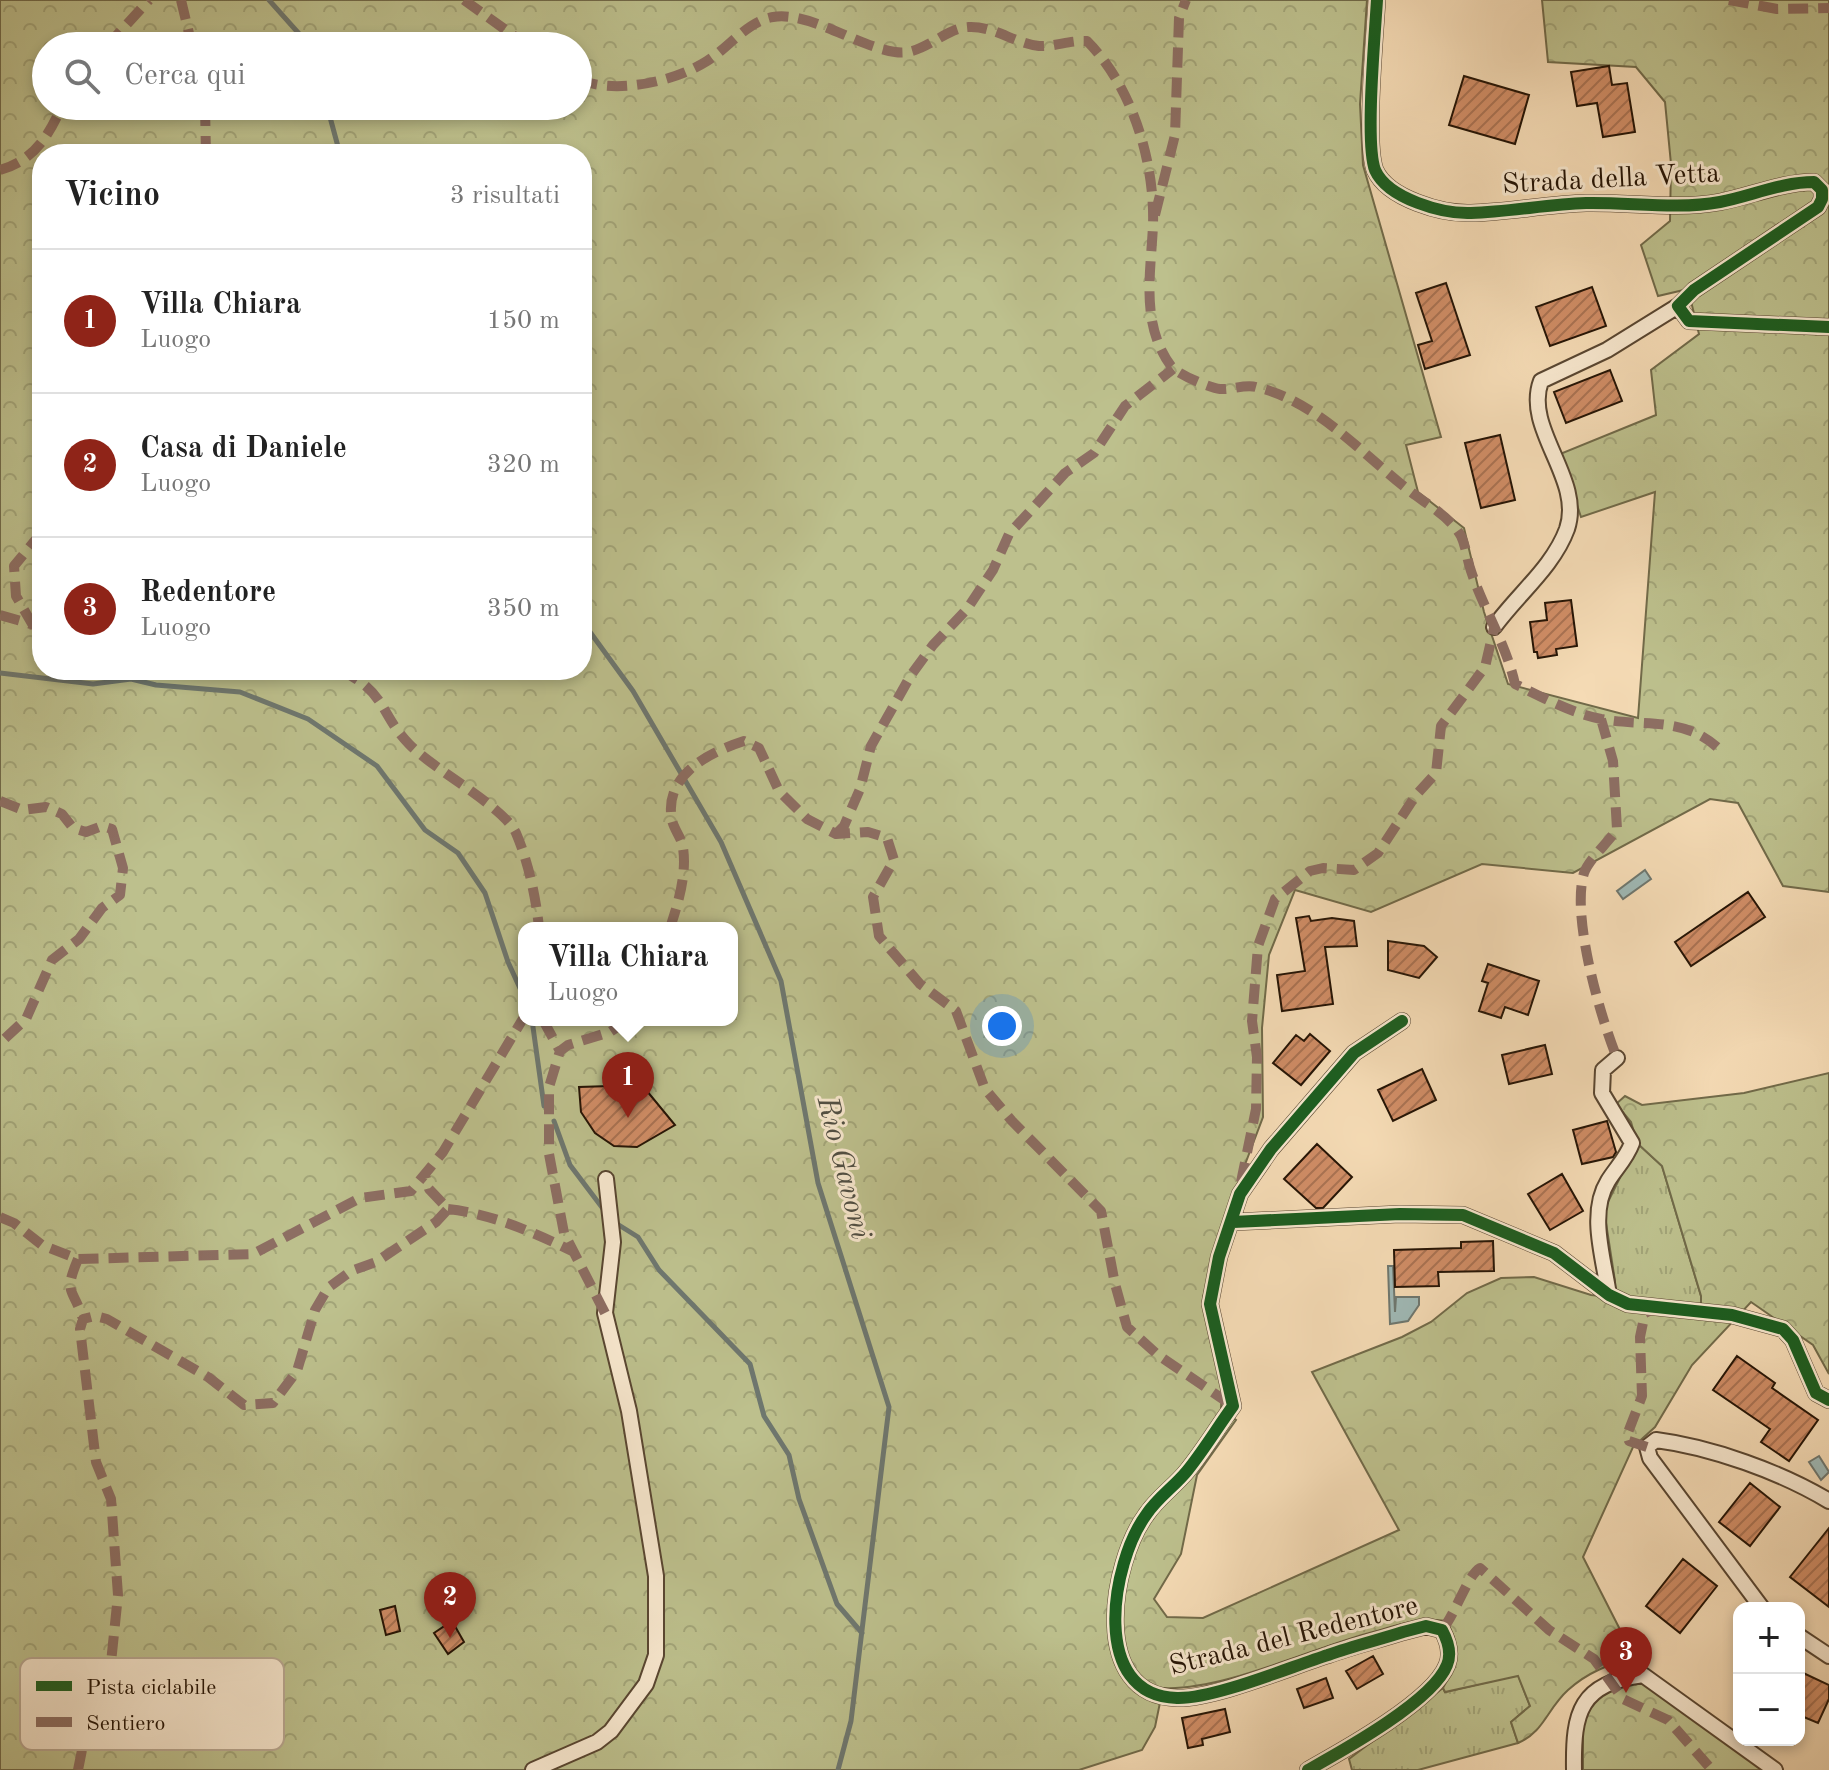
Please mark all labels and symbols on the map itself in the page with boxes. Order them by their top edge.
street label: Strada della Vetta [1501,160,1721,200]
your location [982,1006,1022,1046]
pin: 1 [602,1052,654,1118]
water label: Rio Gavoni [810,1092,875,1243]
pin: 2 [424,1572,476,1638]
street label: Strada del Redentore [1167,1593,1421,1681]
pin: 3 [1600,1627,1652,1693]
legend [20,1658,284,1750]
text: Pista ciclabile [86,1677,216,1699]
text: Sentiero [86,1713,165,1735]

